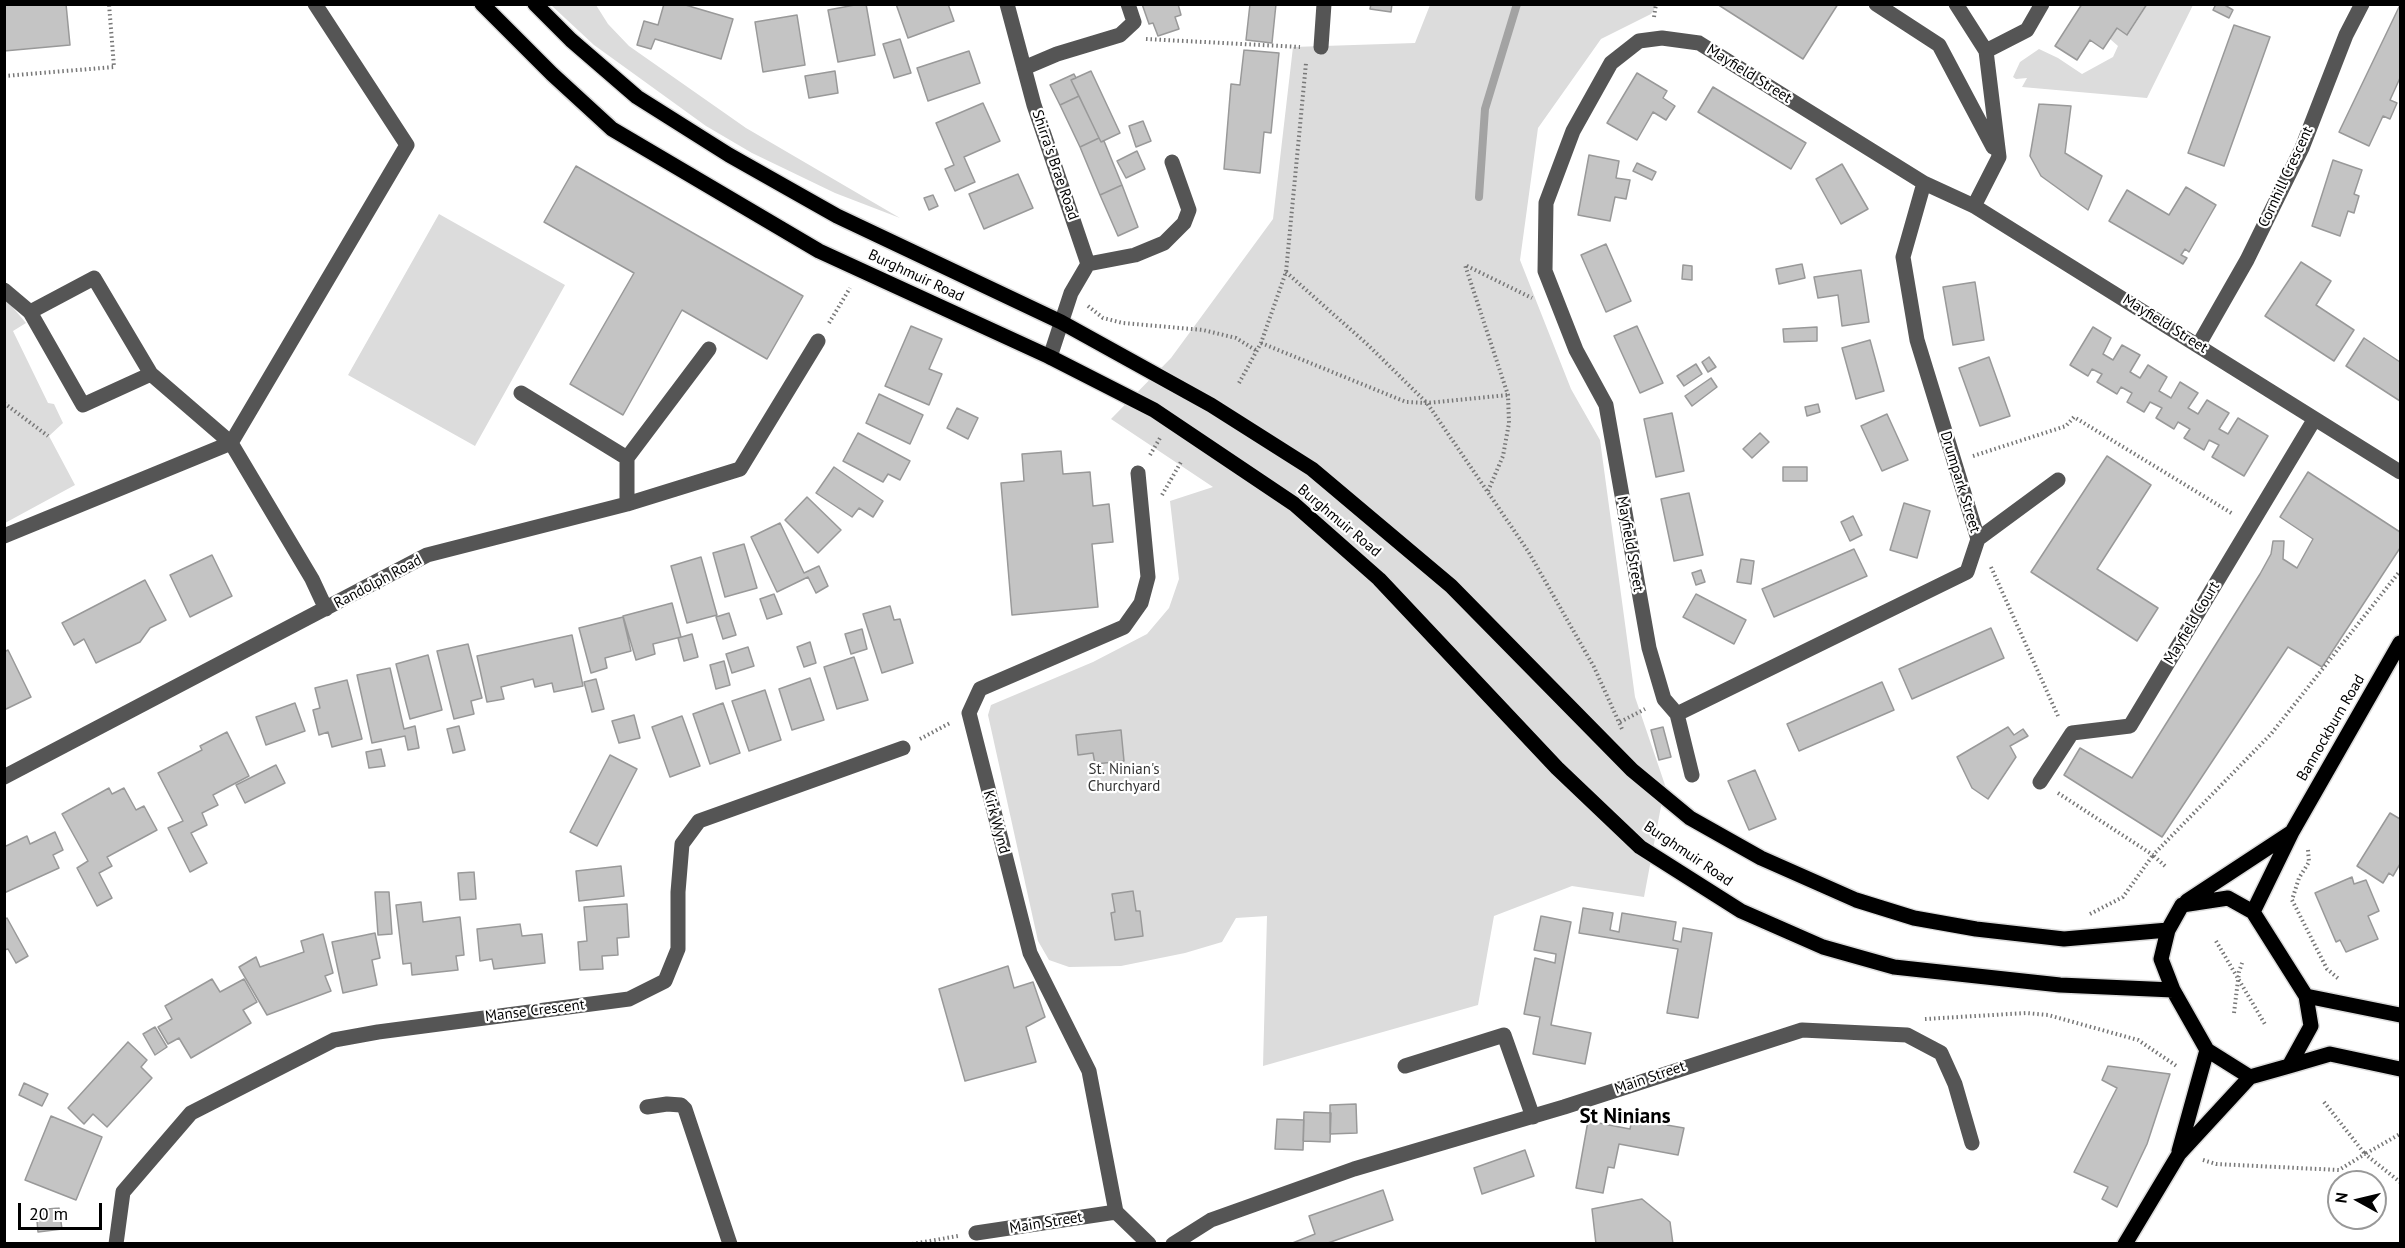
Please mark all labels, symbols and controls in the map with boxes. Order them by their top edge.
street label: Mayfield Street [1703,41,1795,107]
street label: Shirra's Brae Road [1028,108,1082,222]
street label: Cornhill Crescent [2255,124,2317,230]
street label: Burghmuir Road [865,246,967,306]
street label: Mayfield Street [2119,291,2211,357]
street label: Drumpark Street [1936,429,1984,535]
street label: Burghmuir Road [1294,481,1384,561]
street label: Mayfield Street [1613,495,1647,593]
street label: Randolph Road [331,551,425,613]
street label: Mayfield Court [2160,578,2224,668]
street label: Bannockburn Road [2293,672,2369,784]
park label: St. Ninian's Churchyard [1088,761,1160,796]
street label: Kirk Wynd [979,788,1013,856]
street label: Burghmuir Road [1640,818,1736,890]
street label: Manse Crescent [484,996,586,1026]
street label: Main Street [1612,1057,1688,1099]
district label: St Ninians [1579,1104,1671,1130]
north arrow [2327,1170,2387,1230]
scale bar [21,1191,105,1229]
text: N [2331,1191,2352,1204]
text: 20 m [29,1202,68,1225]
street label: Main Street [1008,1208,1084,1238]

